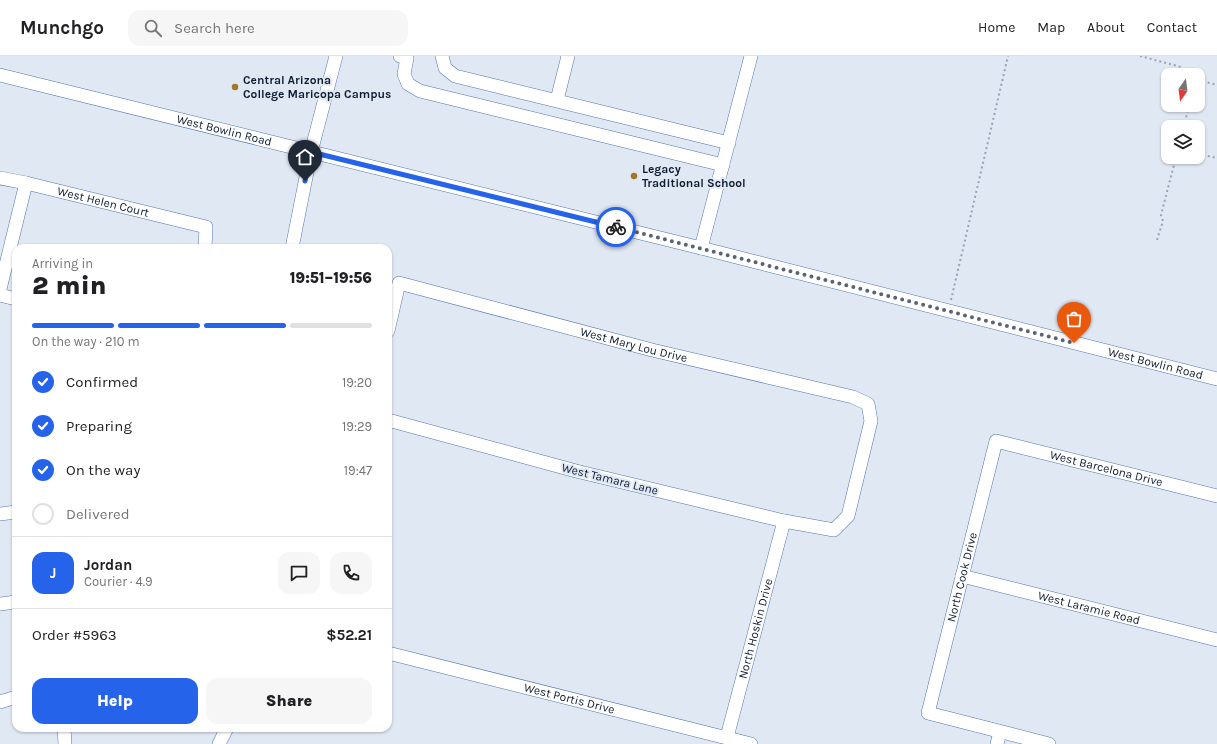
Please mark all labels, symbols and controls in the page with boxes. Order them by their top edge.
search box [128,10,408,46]
text: Munchgo [20,17,104,39]
icon: search [142,17,164,39]
text: Search here [174,19,255,37]
text: Home [978,19,1015,36]
text: Map [1037,19,1065,36]
text: About [1087,19,1125,36]
text: Contact [1147,19,1197,36]
north arrow [1161,68,1205,112]
map controls [1161,68,1205,164]
place label: Central Arizona College Maricopa Campus [243,73,391,101]
marker: Central Arizona College Maricopa Campus [230,82,240,92]
street label: West Bowlin Road [175,112,273,149]
button: layers [1161,120,1205,164]
pin [288,140,322,181]
icon: home [294,146,316,168]
place label: Legacy Traditional School [642,162,746,190]
marker: Legacy Traditional School [629,171,639,181]
street label: West Helen Court [56,184,151,220]
courier [596,207,636,247]
icon: bike [605,216,627,238]
text: Arriving in [32,256,93,271]
text: 19:51–19:56 [290,269,372,287]
text: 2 min [32,270,107,301]
pin [1057,302,1091,343]
icon: bag [1063,308,1085,330]
street label: West Mary Lou Drive [579,324,689,365]
text: On the way · 210 m [32,334,140,349]
street label: West Bowlin Road [1106,345,1205,382]
icon: check [32,371,54,393]
text: Confirmed [66,373,138,391]
text: 19:20 [342,375,372,390]
icon: check [32,415,54,437]
text: Preparing [66,417,132,435]
text: 19:29 [342,419,372,434]
street label: West Barcelona Drive [1049,448,1164,489]
icon: check [32,459,54,481]
street label: West Tamara Lane [560,460,660,498]
text: On the way [66,461,140,479]
text: 19:47 [344,463,372,478]
text: Delivered [66,505,130,523]
street label: North Cook Drive [944,531,980,623]
button: chat [278,552,320,594]
button: phone [330,552,372,594]
text: Jordan [84,556,132,574]
text: J [50,564,56,582]
text: Courier · 4.9 [84,574,153,589]
street label: North Hoskin Drive [736,577,776,680]
street label: West Laramie Road [1036,588,1142,627]
text: Order #5963 [32,626,117,644]
text: $52.21 [326,626,372,644]
button: Help [32,678,198,724]
button: Share [206,678,372,724]
street label: West Portis Drive [523,680,616,717]

